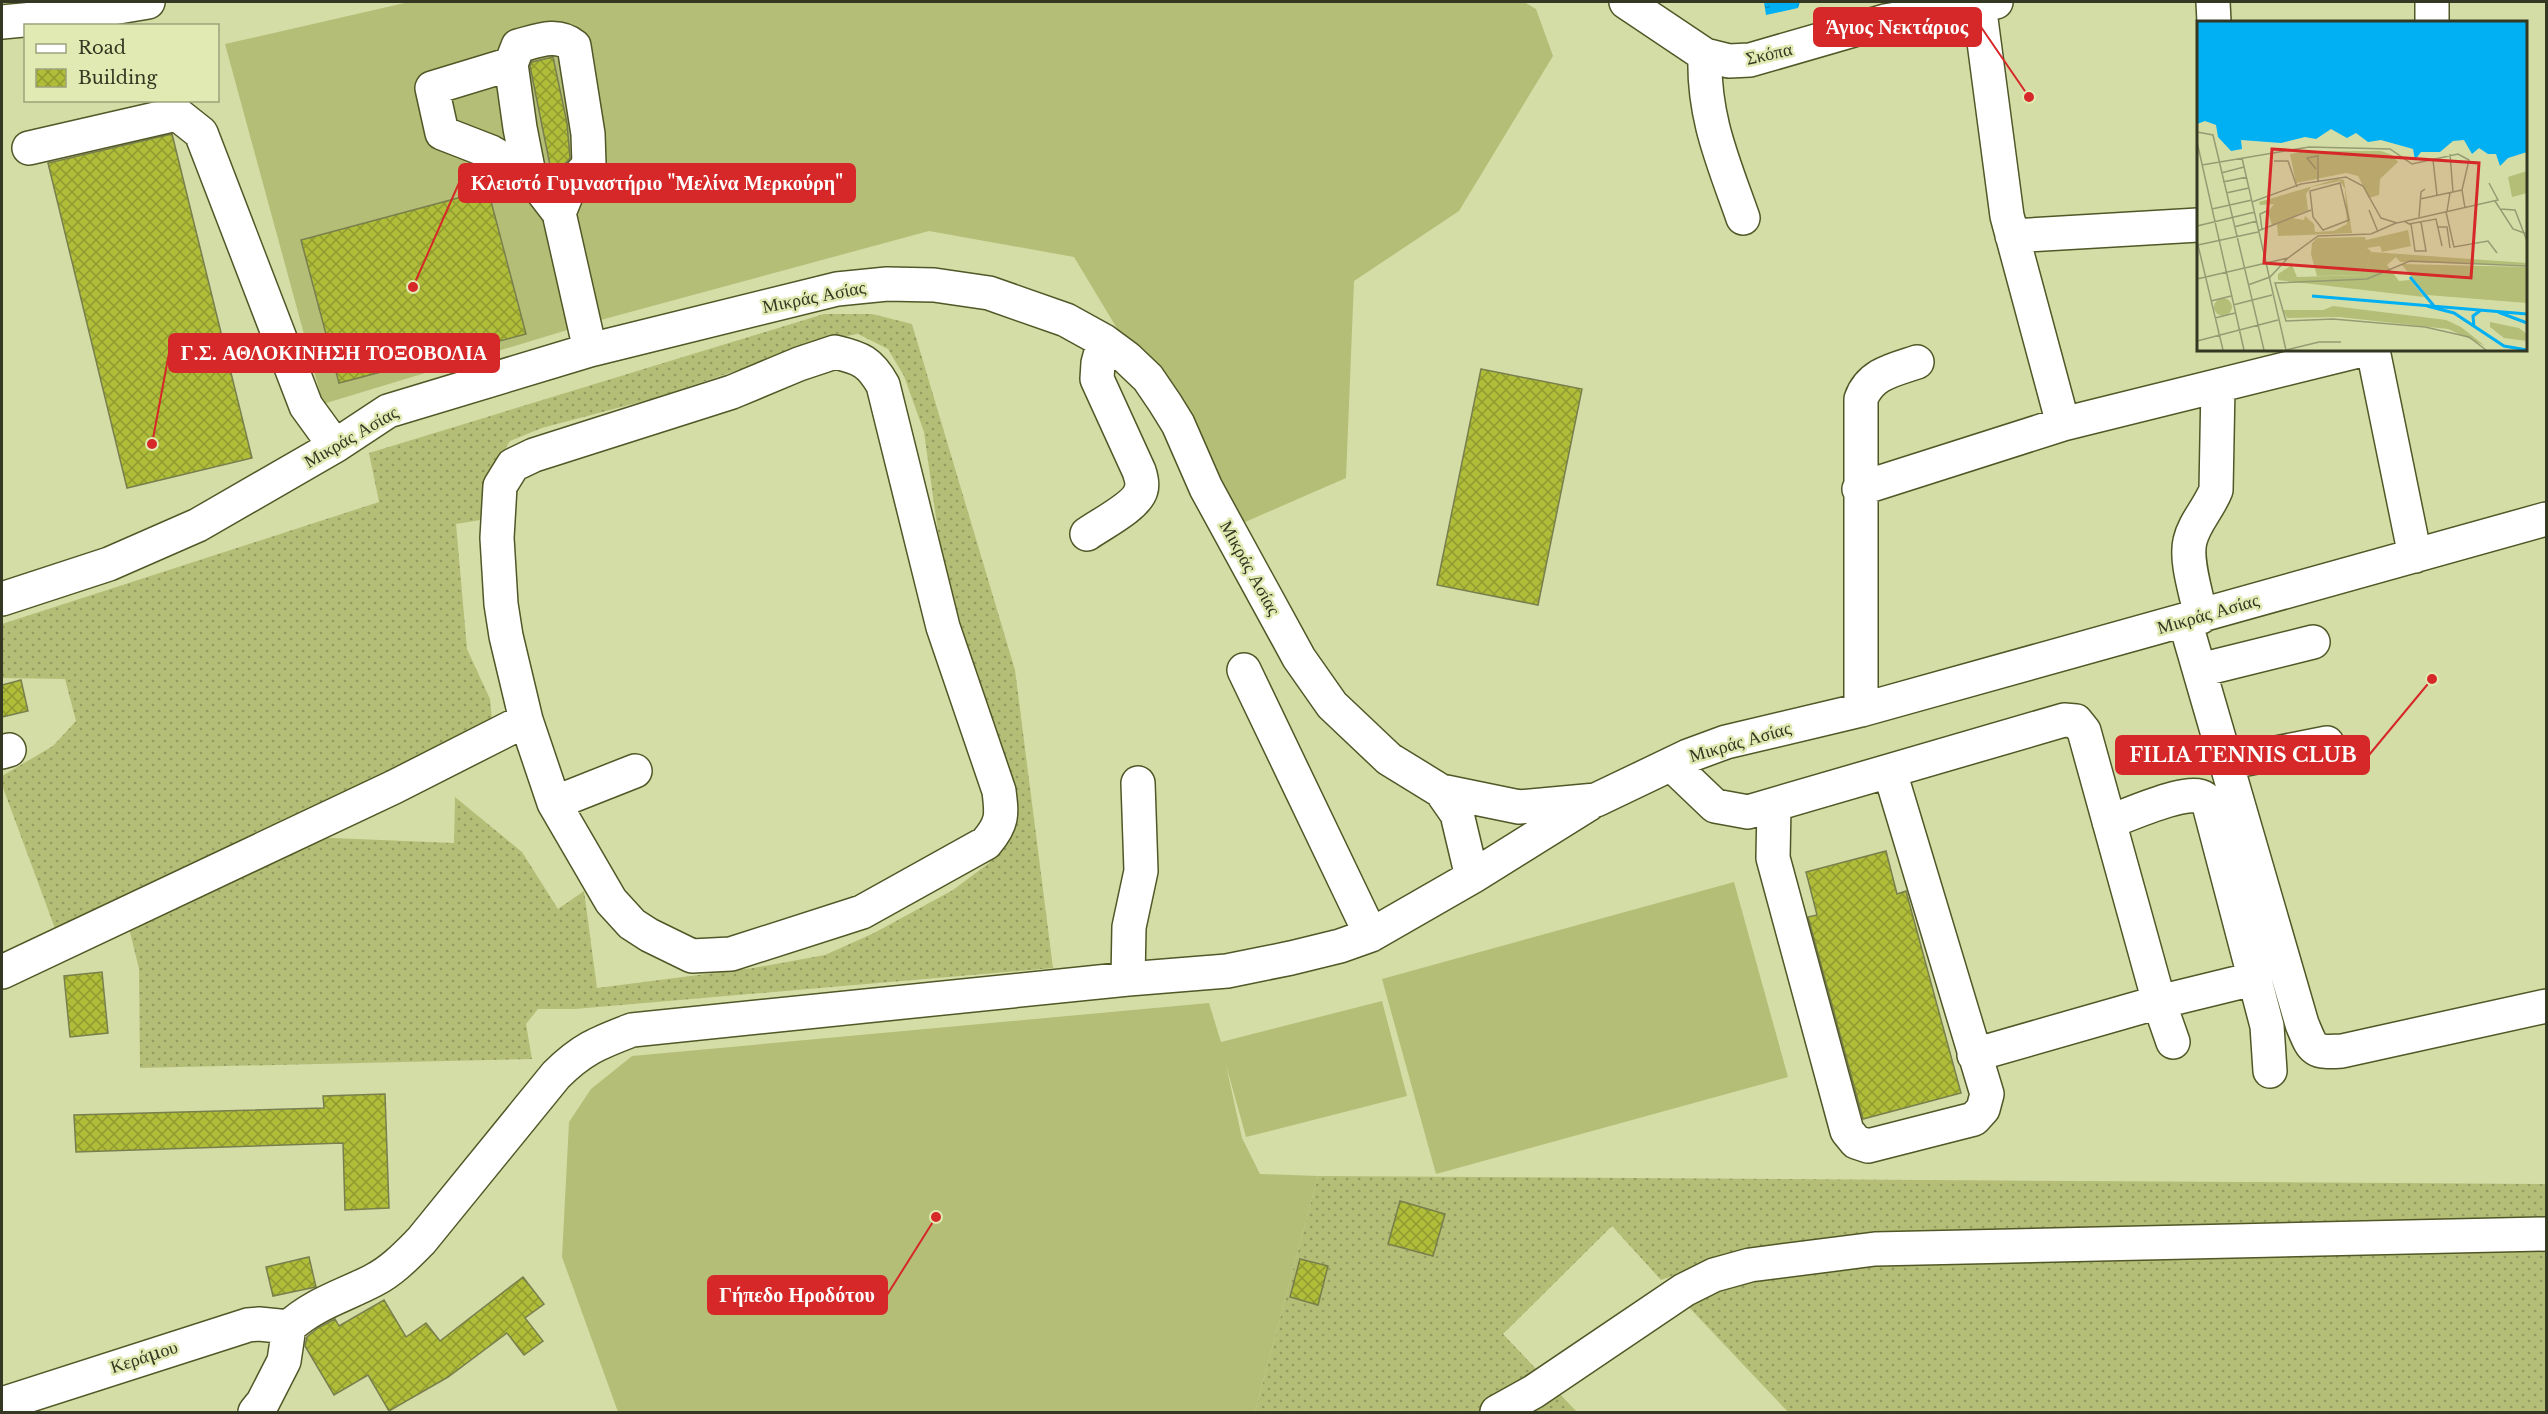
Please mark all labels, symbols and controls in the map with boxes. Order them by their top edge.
callout: Άγιος Νεκτάριος [1814,8,1981,46]
text: Άγιος Νεκτάριος [1826,15,1969,39]
inset map [2197,21,2527,351]
legend [24,24,219,102]
text: Road [78,37,126,59]
street label: Σκόπα [1744,38,1795,70]
text: Building [78,67,157,89]
callout: Κλειστό Γυμναστήριο "Μελίνα Μερκούρη" [459,164,855,202]
text: Κλειστό Γυμναστήριο "Μελίνα Μερκούρη" [471,171,843,195]
street label: Μικράς Ασίας [760,276,868,318]
callout: Γ.Σ. ΑΘΛΟΚΙΝΗΣΗ ΤΟΞΟΒΟΛΙΑ [169,334,499,372]
text: Γ.Σ. ΑΘΛΟΚΙΝΗΣΗ ΤΟΞΟΒΟΛΙΑ [181,341,488,365]
street label: Μικράς Ασίας [300,401,402,473]
street label: Μικράς Ασίας [1215,517,1285,619]
street label: Μικράς Ασίας [2155,589,2261,639]
street label: Μικράς Ασίας [1687,717,1793,767]
callout: FILIA TENNIS CLUB [2116,736,2369,774]
text: FILIA TENNIS CLUB [2129,743,2357,767]
callout: Γήπεδο Ηροδότου [708,1276,887,1314]
text: Γήπεδο Ηροδότου [719,1283,875,1307]
street label: Κεράμου [107,1336,181,1378]

